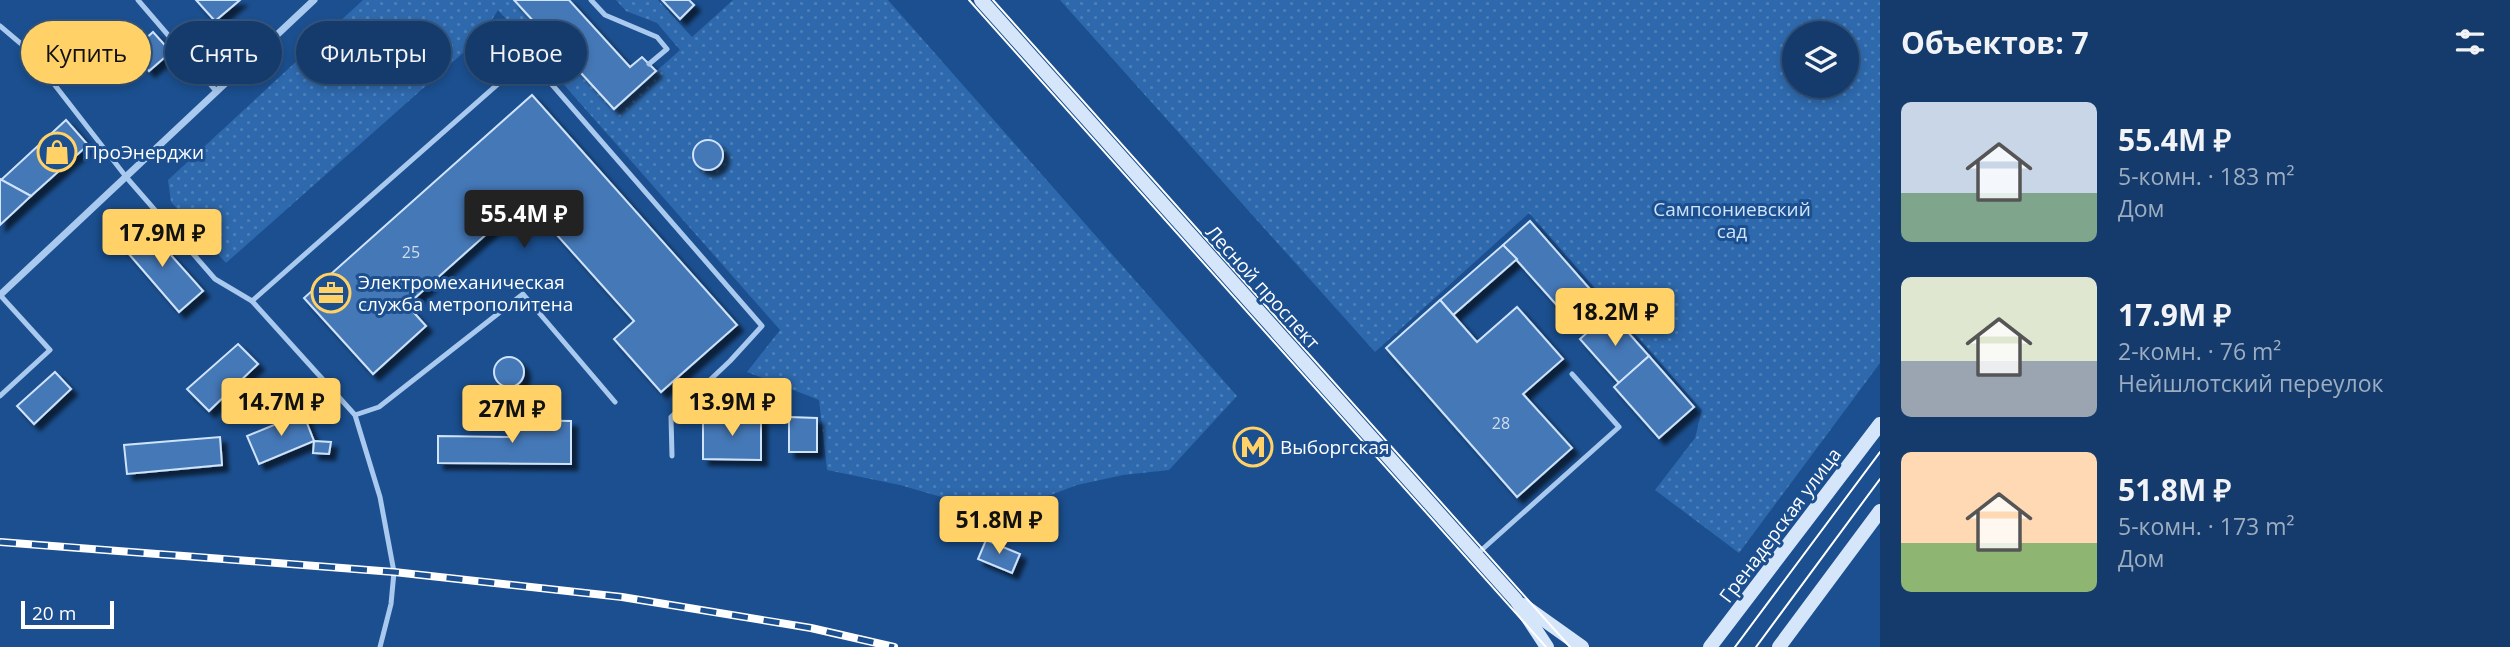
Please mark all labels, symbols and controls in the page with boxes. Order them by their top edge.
chip: Купить [21,21,151,84]
chip: Снять [165,21,282,84]
chip: Фильтры [296,21,451,84]
chip: Новое [465,21,587,84]
map controls [1782,21,1859,98]
button: layers [1782,21,1859,98]
text: Объектов: 7 [1901,22,2089,63]
icon: filters [2451,23,2489,61]
text: 55.4M ₽ [2118,119,2232,160]
icon: home [1957,130,2041,214]
shop icon: ПроЭнерджи [36,131,78,173]
place label: ПроЭнерджи [84,139,204,165]
text: 5-комн. · 183 m² [2118,160,2294,192]
pin: 55.4M ₽ [459,190,589,250]
text: Дом [2118,192,2164,224]
park label: Сампсониевский сад [1653,196,1811,244]
text: 55.4M ₽ [480,197,568,229]
pin: 17.9M ₽ [97,210,227,269]
text: 17.9M ₽ [118,216,206,248]
street label: Лесной проспект [1200,219,1326,355]
house number: 25 [402,241,420,263]
place label: Электромеханическая служба метрополитена [358,269,573,317]
office icon: Электромеханическая служба метрополитена [310,272,352,314]
pin: 18.2M ₽ [1550,288,1680,348]
text: 17.9M ₽ [2118,294,2232,335]
text: 18.2M ₽ [1571,295,1659,327]
icon: home [1957,305,2041,389]
text: 2-комн. · 76 m² [2118,335,2281,367]
text: Нейшлотский переулок [2118,367,2383,399]
pin: 14.7M ₽ [216,378,346,438]
pin: 13.9M ₽ [667,378,797,438]
text: 14.7M ₽ [237,385,325,417]
text: 13.9M ₽ [688,385,776,417]
pin: 27M ₽ [463,386,561,445]
text: 27M ₽ [478,392,546,424]
house number: 28 [1492,412,1510,434]
metro station icon: Выборгская [1232,426,1274,468]
place label: Выборгская [1280,434,1389,460]
street label: Гренадерская улица [1713,442,1847,608]
text: 51.8M ₽ [2118,469,2232,510]
icon: home [1957,480,2041,564]
pin: 51.8M ₽ [934,496,1064,556]
text: 51.8M ₽ [955,503,1043,535]
text: 5-комн. · 173 m² [2118,510,2294,542]
text: Дом [2118,542,2164,574]
scale bar [21,598,114,630]
text: 20 m [32,600,76,626]

